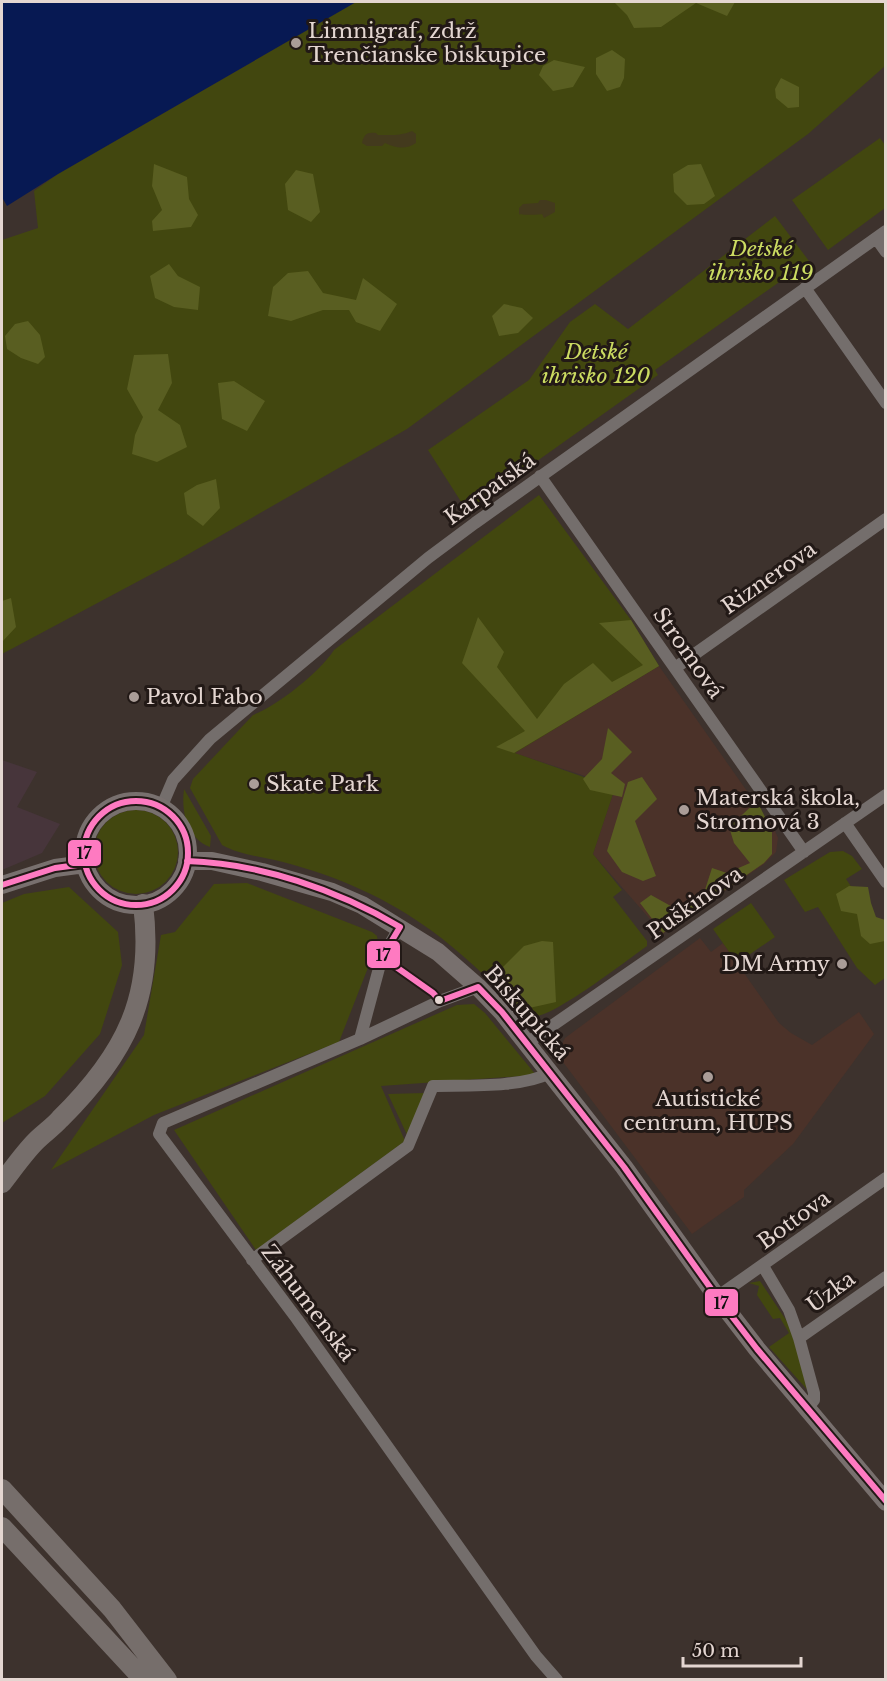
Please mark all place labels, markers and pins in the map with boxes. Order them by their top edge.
place label: Limnigraf, zdrž Trenčianske biskupice [308,18,546,68]
marker: Limnigraf, zdrž Trenčianske biskupice [289,36,303,50]
place label: Pavol Fabo [146,684,263,710]
marker: Pavol Fabo [127,690,141,704]
place label: Skate Park [266,771,379,797]
marker: Skate Park [247,777,261,791]
place label: Materská škola, Stromová 3 [696,785,860,835]
marker: Materská škola, Stromová 3 [677,803,691,817]
place label: DM Army [722,951,831,977]
marker: DM Army [835,957,849,971]
unlabelled marker [433,994,445,1006]
marker: Autistické centrum, HUPS [701,1070,715,1084]
place label: Autistické centrum, HUPS [623,1086,793,1136]

